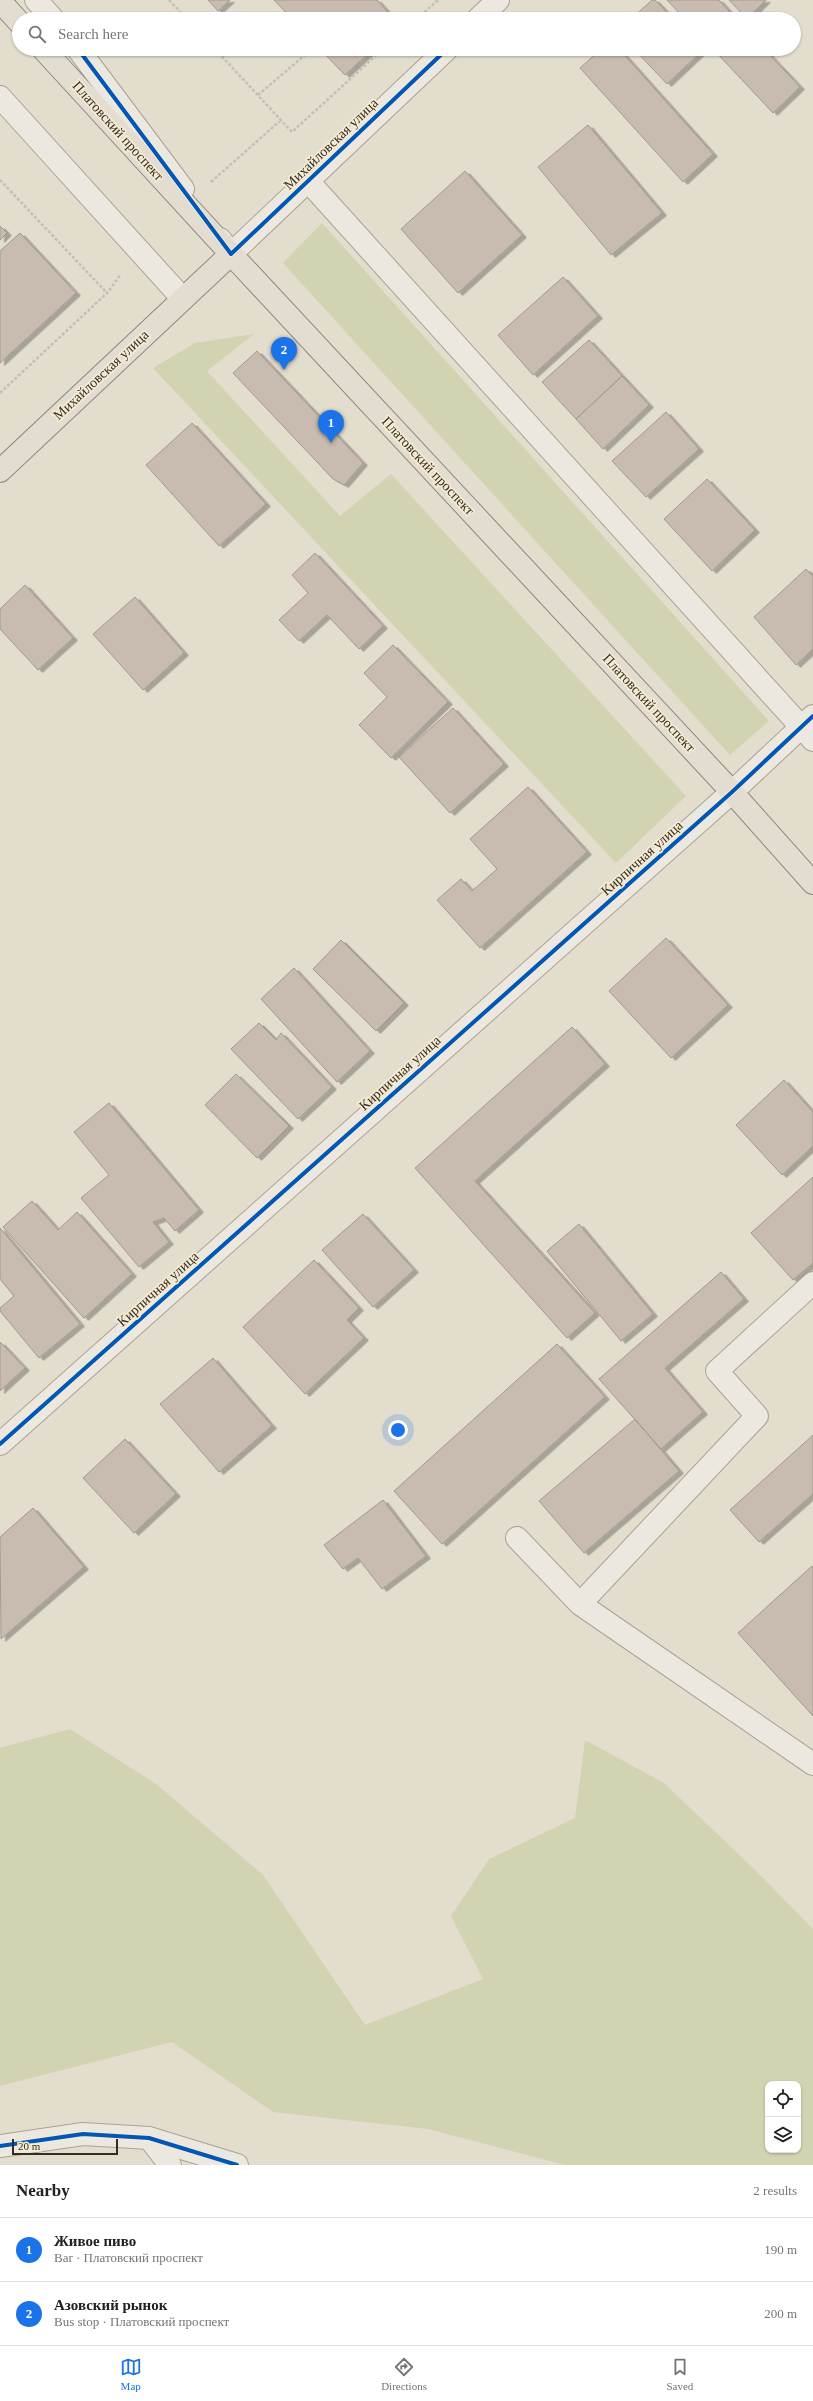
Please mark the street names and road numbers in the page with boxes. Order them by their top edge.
street label: Платовский проспект [69,78,167,184]
street label: Михайловская улица [281,95,382,193]
street label: Михайловская улица [50,327,152,423]
street label: Платовский проспект [379,414,477,518]
street label: Платовский проспект [600,651,698,755]
street label: Кирпичная улица [598,817,686,898]
street label: Кирпичная улица [356,1032,444,1113]
street label: Кирпичная улица [114,1248,202,1329]

